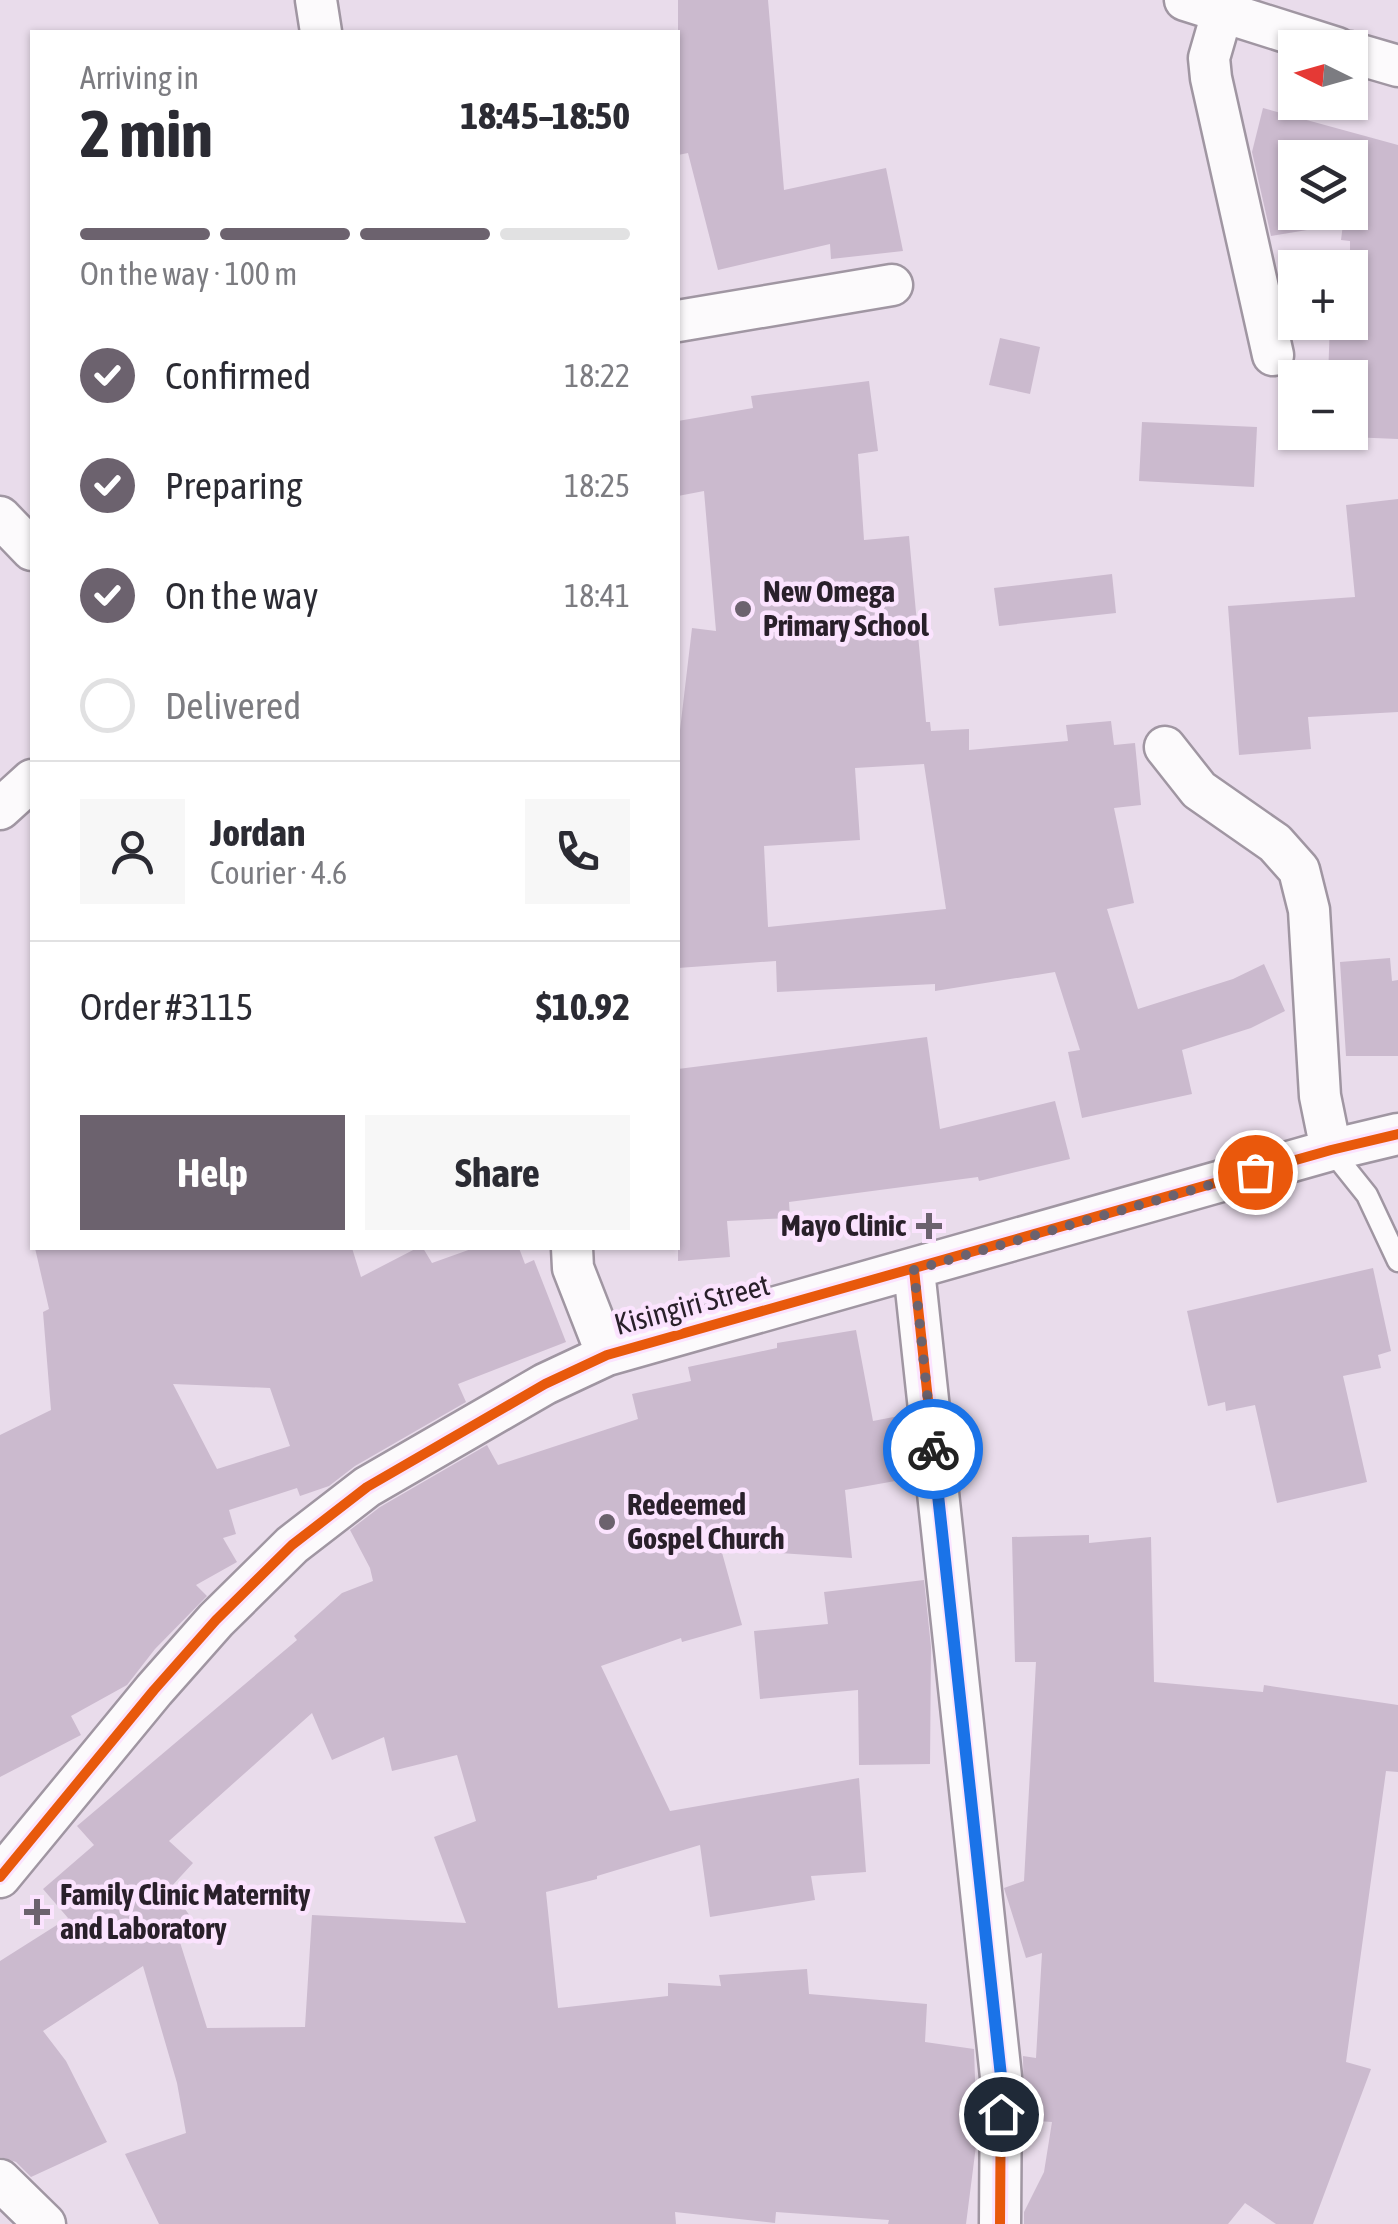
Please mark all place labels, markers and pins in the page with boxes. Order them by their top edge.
place label: New Omega Primary School [763,574,930,642]
marker: New Omega Primary School [732,598,754,620]
pin [1213,1130,1298,1215]
place label: Mayo Clinic [781,1208,906,1242]
marker: Mayo Clinic [916,1213,942,1239]
place label: Redeemed Gospel Church [627,1487,785,1555]
marker: Redeemed Gospel Church [596,1511,618,1533]
place label: Family Clinic Maternity and Laboratory [60,1877,311,1945]
marker: Family Clinic Maternity and Laboratory [24,1899,50,1925]
pin [959,2072,1044,2157]

